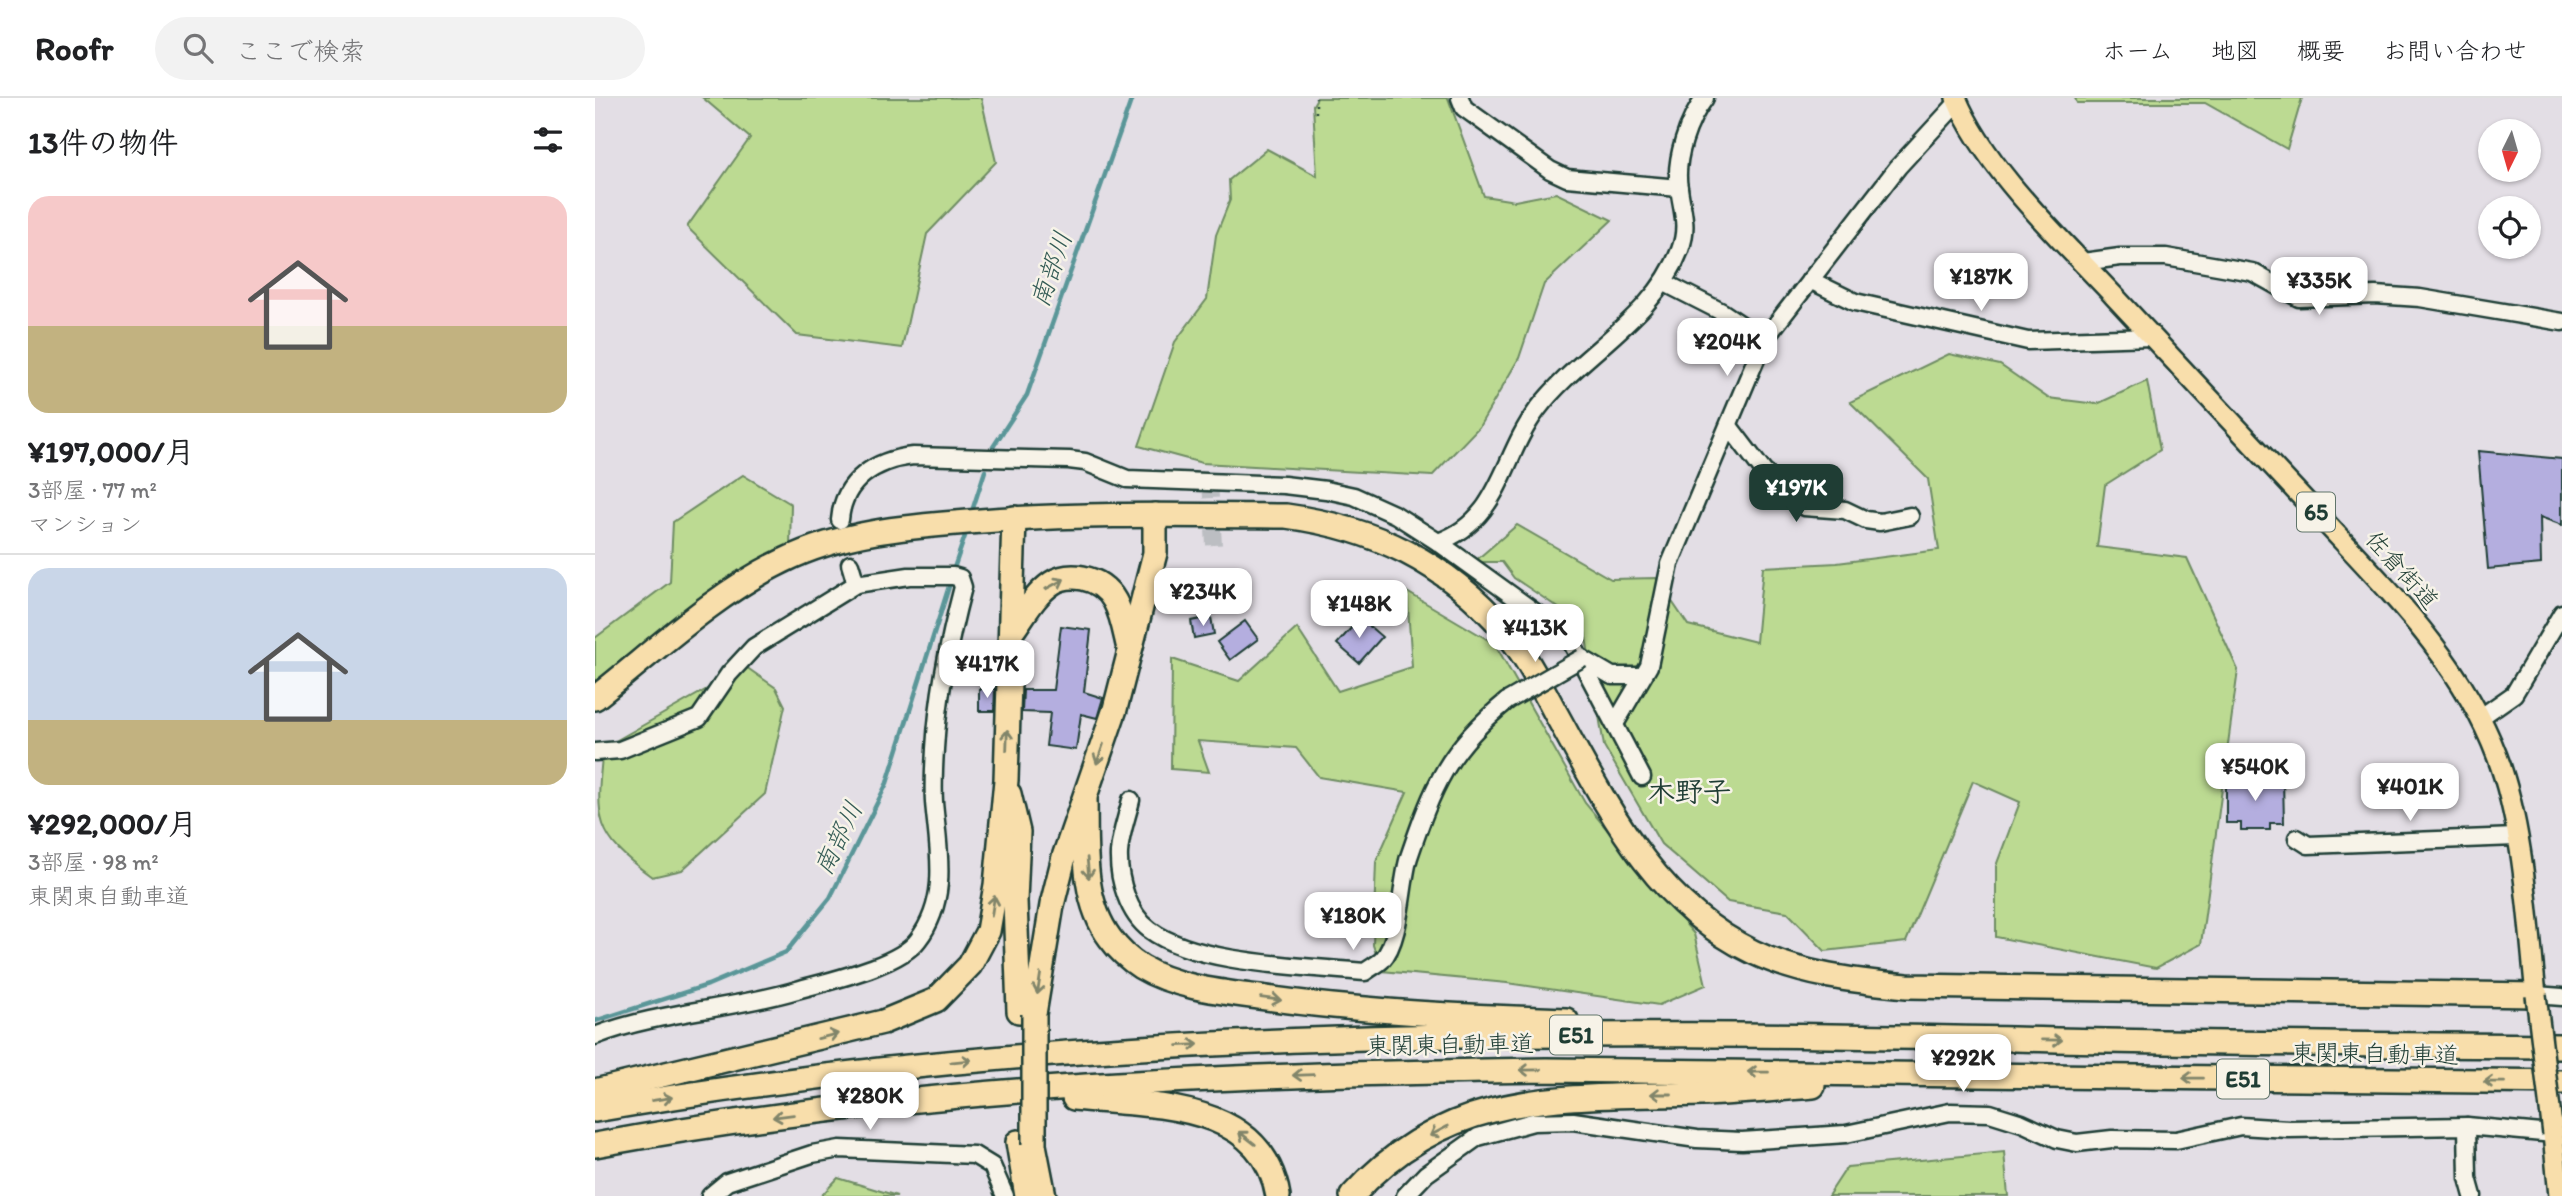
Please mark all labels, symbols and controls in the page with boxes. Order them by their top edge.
search box [155,17,645,80]
text: Roofr [35,29,113,68]
icon: search [179,29,217,67]
text: ここで検索 [235,35,365,67]
text: ホーム [2102,36,2173,65]
text: 地図 [2211,36,2259,65]
text: 概要 [2297,36,2345,65]
text: お問い合わせ [2383,36,2527,65]
north arrow [2478,119,2541,182]
map controls [2478,119,2541,259]
icon: filters [529,121,567,159]
text: 13件の物件 [28,124,178,161]
button: locate [2478,196,2541,259]
water label: 南部川 [1023,227,1079,311]
icon: home [235,242,361,368]
pin: ¥187K [1932,254,2030,313]
pin: ¥335K [2270,258,2368,317]
text: ¥187K [1950,262,2012,290]
text: ¥335K [2287,266,2351,294]
pin: ¥204K [1678,318,1776,378]
text: ¥204K [1693,327,1761,355]
text: ¥197,000/月 [28,433,194,470]
pin: ¥197K [1747,464,1845,524]
text: ¥197K [1765,473,1827,501]
text: 3部屋 · 77 m² [28,476,157,504]
road number: 65 [2297,492,2335,532]
text: マンション [28,510,142,538]
street label: 佐倉街道 [2359,524,2445,615]
pin: ¥234K [1154,568,1252,628]
one-way arrow [1045,576,1065,590]
text: ¥234K [1170,577,1236,605]
pin: ¥148K [1310,580,1408,640]
text: ¥148K [1327,589,1391,617]
pin: ¥413K [1486,604,1584,664]
text: ¥413K [1503,613,1567,641]
icon: home [235,614,361,740]
pin: ¥417K [938,640,1036,700]
text: ¥417K [955,649,1019,677]
one-way arrow [1001,728,1014,751]
one-way arrow [1093,743,1105,765]
pin: ¥540K [2206,744,2304,803]
text: ¥540K [2221,752,2289,780]
pin: ¥401K [2361,764,2459,823]
text: ¥401K [2377,772,2443,800]
district label: 木野子 [1647,774,1731,808]
water label: 南部川 [807,796,869,880]
text: ¥292,000/月 [28,805,197,842]
text: 3部屋 · 98 m² [28,848,159,876]
one-way arrow [1082,856,1095,878]
text: 東関東自動車道 [28,882,189,910]
pin: ¥180K [1304,892,1402,952]
one-way arrow [987,895,1000,918]
text: ¥180K [1320,901,1386,929]
one-way arrow [1032,972,1045,995]
one-way arrow [1259,993,1282,1006]
road number: E51 [1550,1016,1602,1054]
one-way arrow [816,1029,839,1042]
street label: 東関東自動車道 [1366,1029,1534,1060]
pin: ¥292K [1914,1034,2012,1094]
one-way arrow [2040,1034,2063,1047]
one-way arrow [1176,1038,1199,1051]
street label: 東関東自動車道 [2291,1038,2459,1069]
text: ¥292K [1931,1043,1995,1071]
one-way arrow [949,1054,972,1067]
road number: E51 [2217,1060,2269,1098]
one-way arrow [1519,1063,1542,1077]
one-way arrow [1747,1065,1770,1079]
one-way arrow [1292,1068,1315,1081]
one-way arrow [2182,1071,2205,1085]
pin: ¥280K [821,1072,919,1132]
one-way arrow [2483,1075,2506,1088]
text: ¥280K [837,1081,903,1109]
one-way arrow [1650,1087,1673,1101]
one-way arrow [650,1092,673,1105]
one-way arrow [772,1110,795,1123]
one-way arrow [1429,1125,1450,1138]
one-way arrow [1238,1131,1256,1146]

